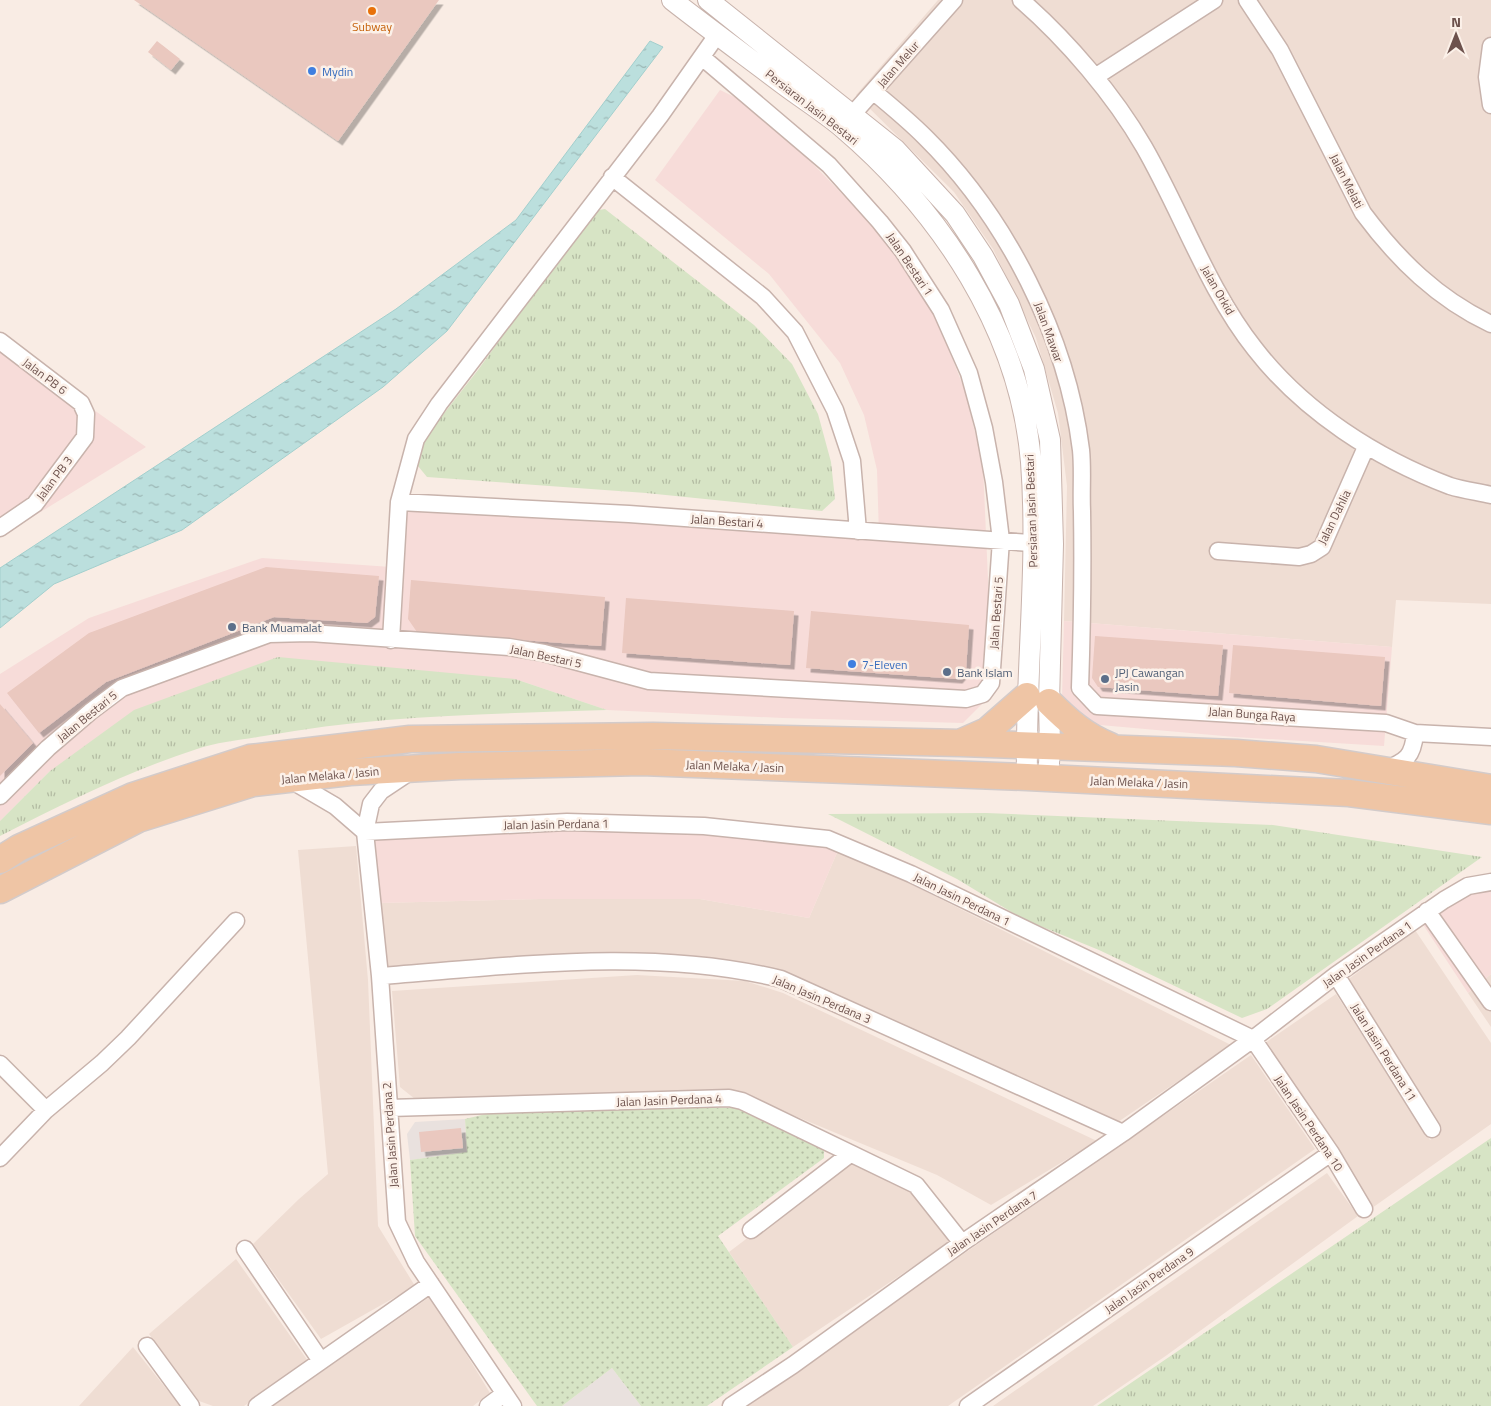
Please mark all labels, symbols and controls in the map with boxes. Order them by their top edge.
marker: Subway [366,5,378,17]
north arrow [1431,10,1481,60]
text: N [1451,11,1461,32]
place label: Subway [352,17,392,36]
street label: Jalan Melur [872,36,924,92]
place label: Mydin [322,62,353,81]
marker: Mydin [306,65,318,77]
street label: Persiaran Jasin Bestari [761,65,863,149]
street label: Jalan Melati [1325,150,1369,212]
street label: Jalan Bestari 1 [882,229,938,299]
street label: Jalan Orkid [1196,262,1240,318]
street label: Jalan Mawar [1029,299,1069,365]
street label: Jalan PB 6 [19,353,71,399]
street label: Jalan PB 3 [31,452,77,504]
street label: Persiaran Jasin Bestari [1020,454,1042,568]
street label: Jalan Dahlia [1313,486,1355,548]
street label: Jalan Bestari 4 [690,509,764,533]
street label: Jalan Bestari 5 [984,576,1008,650]
place label: Bank Muamalat [242,618,323,637]
marker: Bank Muamalat [226,621,238,633]
street label: Jalan Bestari 5 [508,639,584,673]
place label: 7-Eleven [862,655,908,674]
marker: 7-Eleven [846,658,858,670]
place label: Bank Islam [957,663,1013,682]
place label: JPJ Cawangan Jasin [1115,663,1184,696]
marker: Bank Islam [941,666,953,678]
marker: JPJ Cawangan Jasin [1099,673,1111,685]
street label: Jalan Bestari 5 [53,686,121,746]
street label: Jalan Bunga Raya [1208,701,1296,727]
street label: Jalan Melaka / Jasin [686,755,784,777]
street label: Jalan Melaka / Jasin [280,761,380,789]
street label: Jalan Melaka / Jasin [1090,771,1188,793]
street label: Jalan Jasin Perdana 1 [503,814,609,834]
street label: Jalan Jasin Perdana 1 [910,867,1014,931]
street label: Jalan Jasin Perdana 1 [1318,916,1416,992]
street label: Jalan Jasin Perdana 3 [770,970,874,1028]
street label: Jalan Jasin Perdana 11 [1346,999,1422,1105]
street label: Jalan Jasin Perdana 10 [1270,1071,1348,1175]
street label: Jalan Jasin Perdana 2 [377,1082,403,1188]
street label: Jalan Jasin Perdana 4 [616,1089,722,1111]
street label: Jalan Jasin Perdana 7 [943,1186,1041,1260]
street label: Jalan Jasin Perdana 9 [1100,1242,1198,1318]

